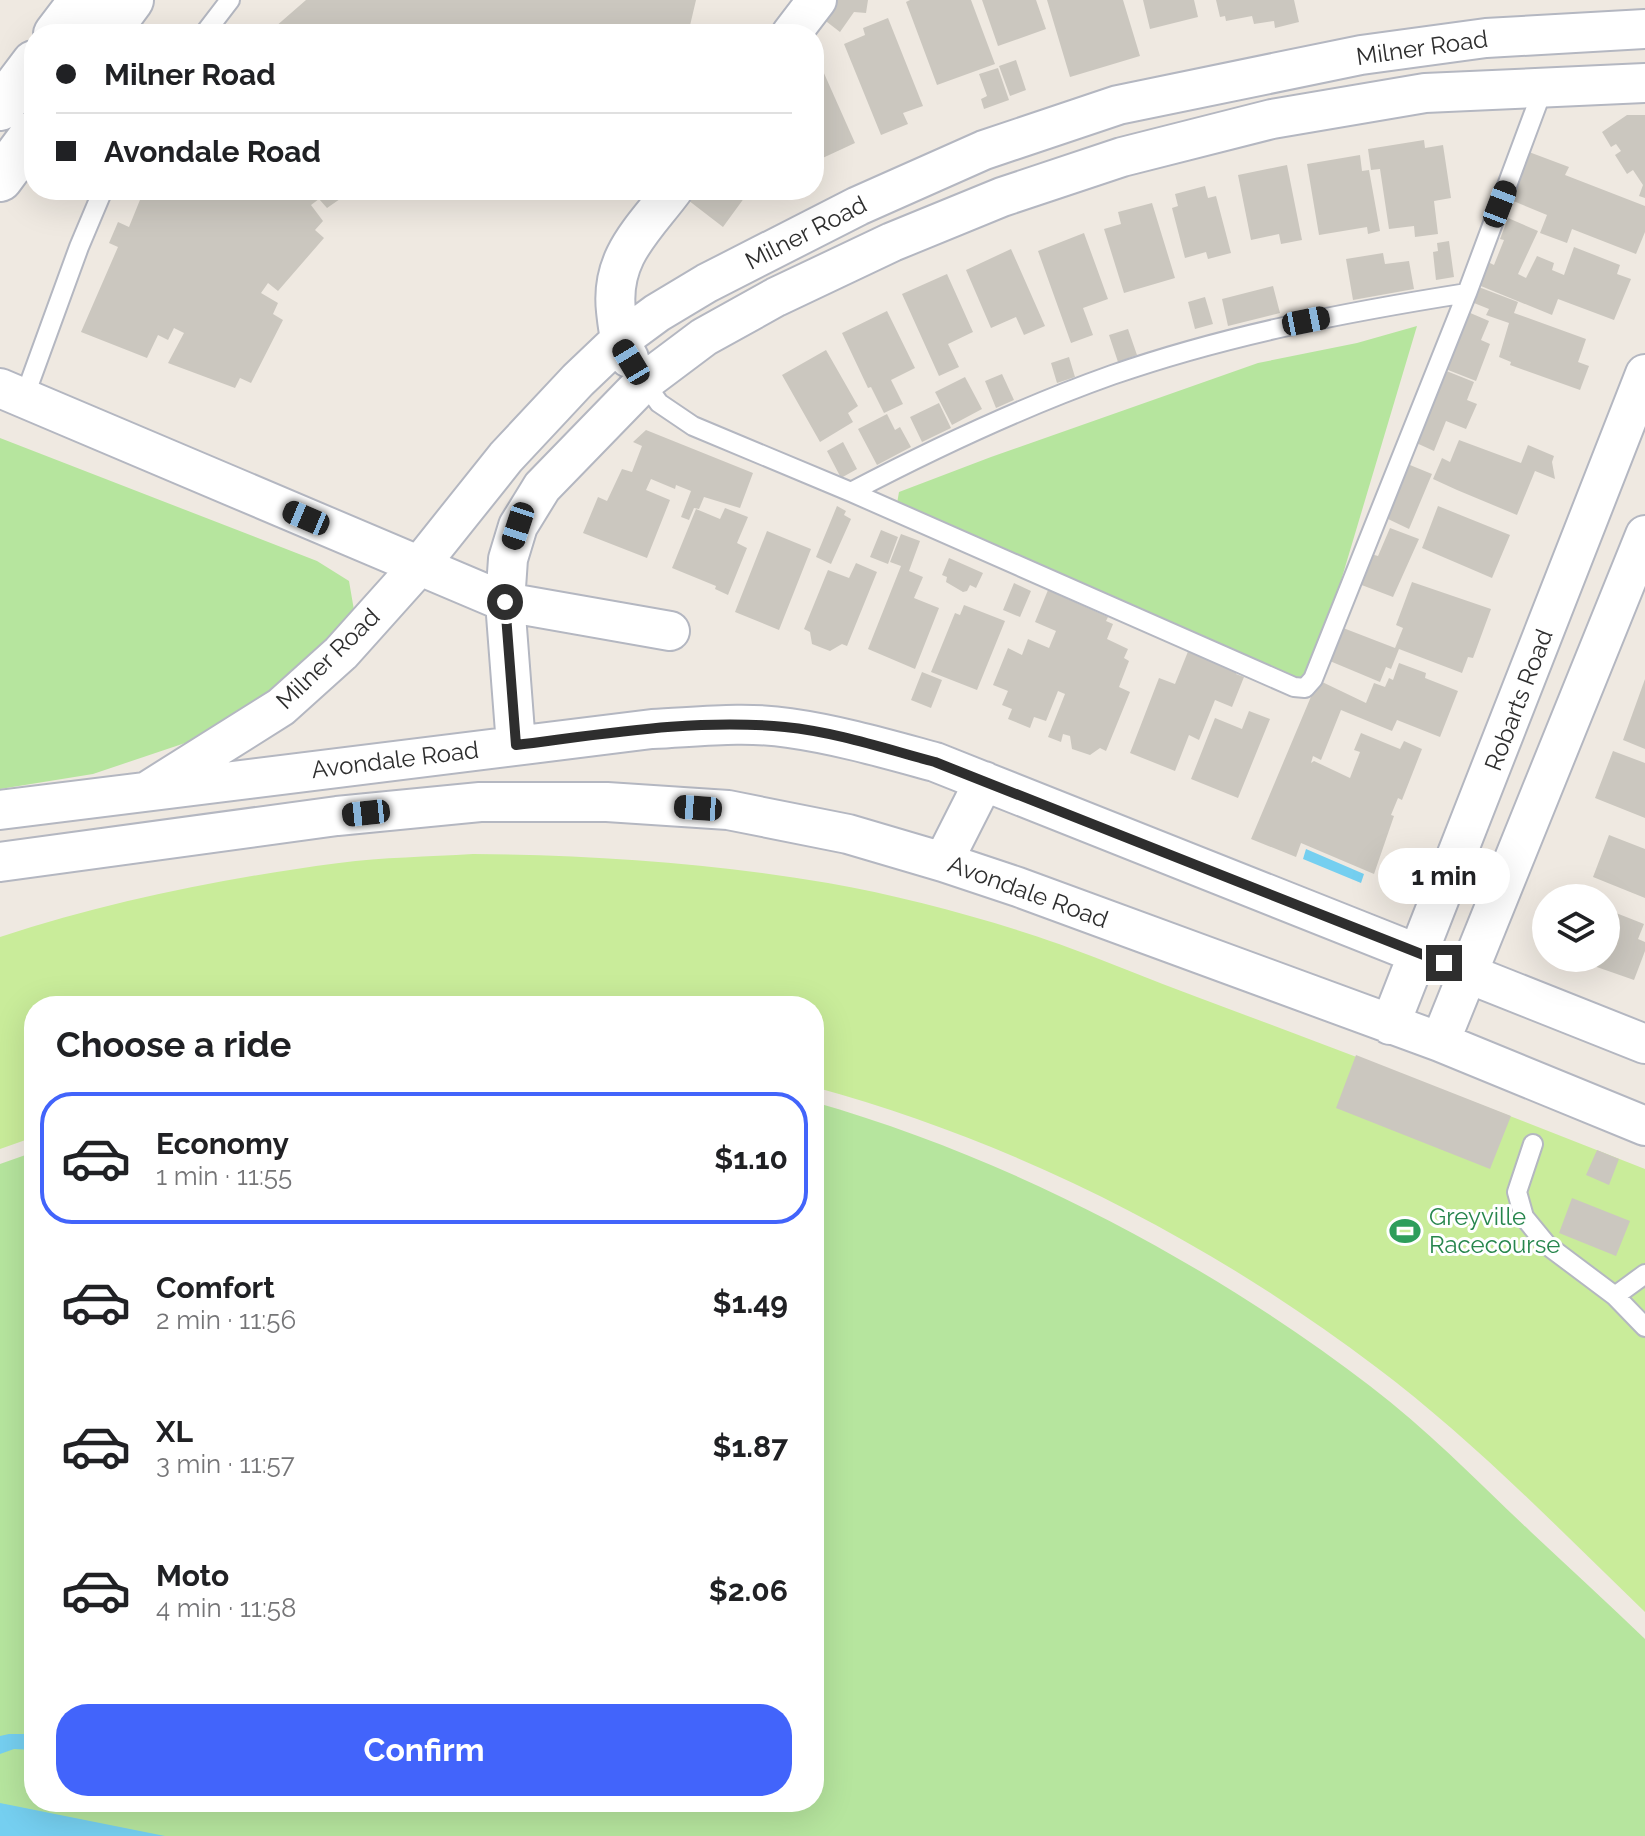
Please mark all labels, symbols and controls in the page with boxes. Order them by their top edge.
street label: Milner Road [1354,24,1490,71]
text: Milner Road [104,57,276,92]
text: Avondale Road [104,134,321,169]
car [1480,177,1520,231]
street label: Milner Road [740,190,871,276]
car [1280,305,1332,337]
car [608,335,654,389]
car [279,498,333,538]
car [499,499,537,553]
route start [487,584,523,620]
street label: Milner Road [270,602,385,715]
street label: Robarts Road [1478,625,1559,775]
street label: Avondale Road [310,735,480,784]
car [673,794,723,822]
car [341,799,391,827]
callout: 1 min [1378,847,1510,903]
street label: Avondale Road [944,849,1112,934]
text: 1 min [1411,861,1477,891]
map controls [1532,884,1620,972]
button: layers [1532,884,1620,972]
route end [1426,945,1462,981]
text: Choose a ride [56,1023,291,1065]
icon: car [60,1122,132,1194]
text: Economy [156,1126,289,1161]
text: $1.10 [714,1141,788,1176]
text: 1 min · 11:55 [156,1161,292,1191]
place label: Greyville Racecourse [1429,1202,1560,1259]
sports icon: Greyville Racecourse [1388,1214,1422,1248]
icon: car [60,1266,132,1338]
text: Comfort [156,1270,275,1305]
text: $1.49 [713,1285,788,1320]
text: 2 min · 11:56 [156,1305,296,1335]
icon: car [60,1410,132,1482]
text: XL [156,1414,193,1449]
text: $1.87 [712,1429,788,1464]
text: 3 min · 11:57 [156,1449,295,1479]
icon: car [60,1554,132,1626]
text: Moto [156,1558,229,1593]
text: $2.06 [709,1573,788,1608]
text: 4 min · 11:58 [156,1593,296,1623]
button: Confirm [56,1704,792,1796]

